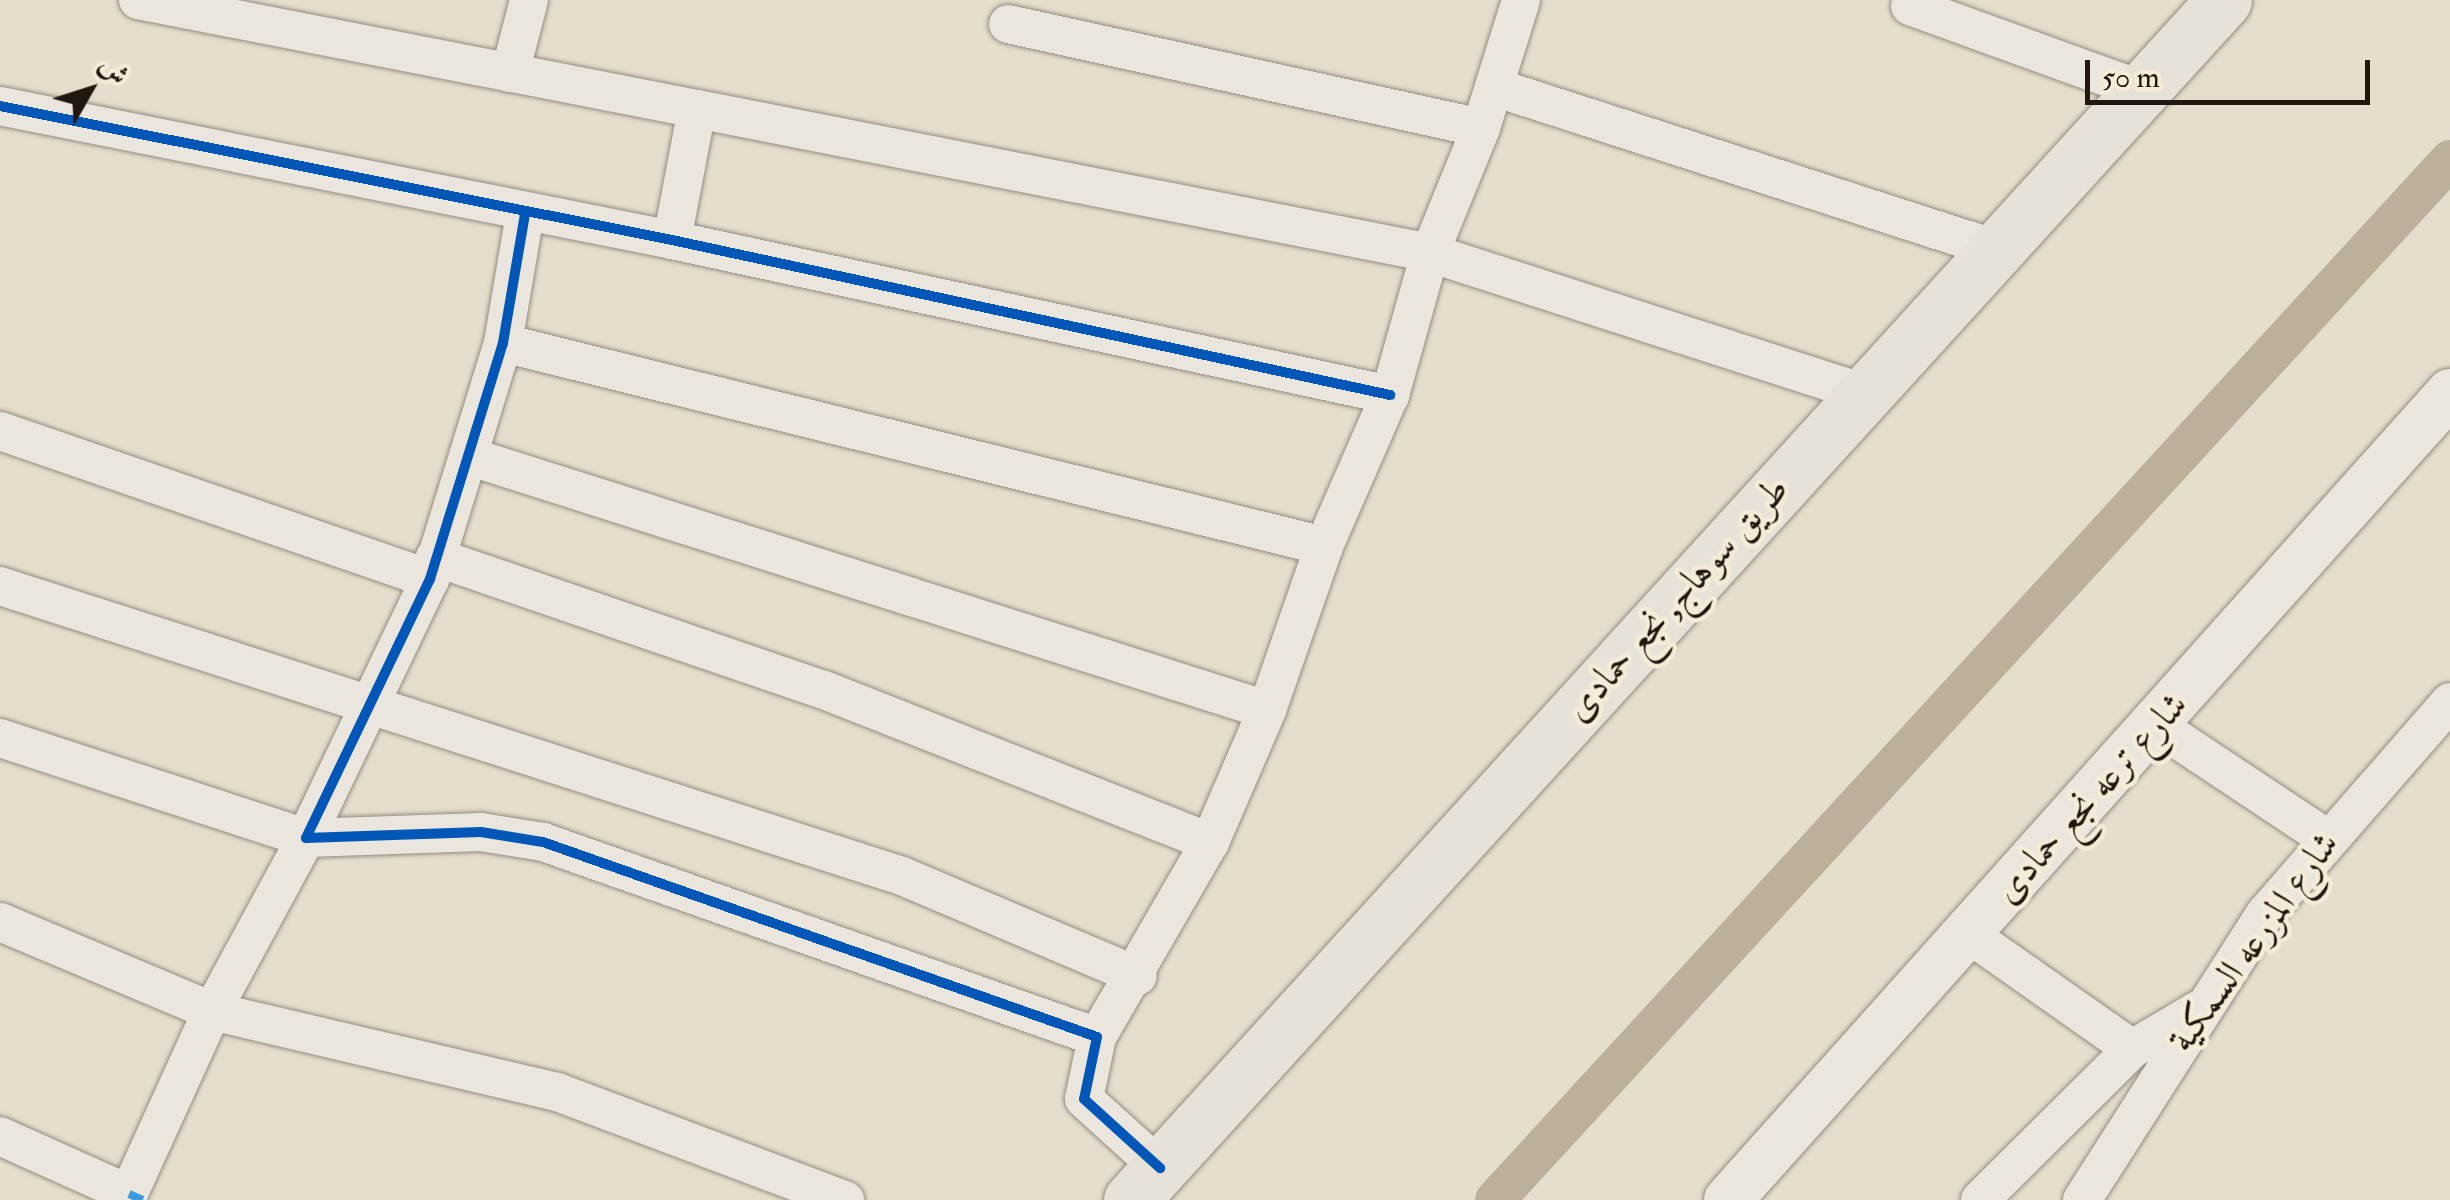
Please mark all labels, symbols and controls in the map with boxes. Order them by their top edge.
north arrow [40,40,140,140]
scale bar [2090,40,2375,102]
text: ش [91,49,136,93]
text: 50 m [2102,59,2160,96]
street label: طريق سوهاج, نجع حمادى [1555,467,1799,731]
street label: شارع ترعه نجع حمادى [1984,683,2198,913]
street label: شارع المزرعه السمكية [2159,823,2349,1061]

